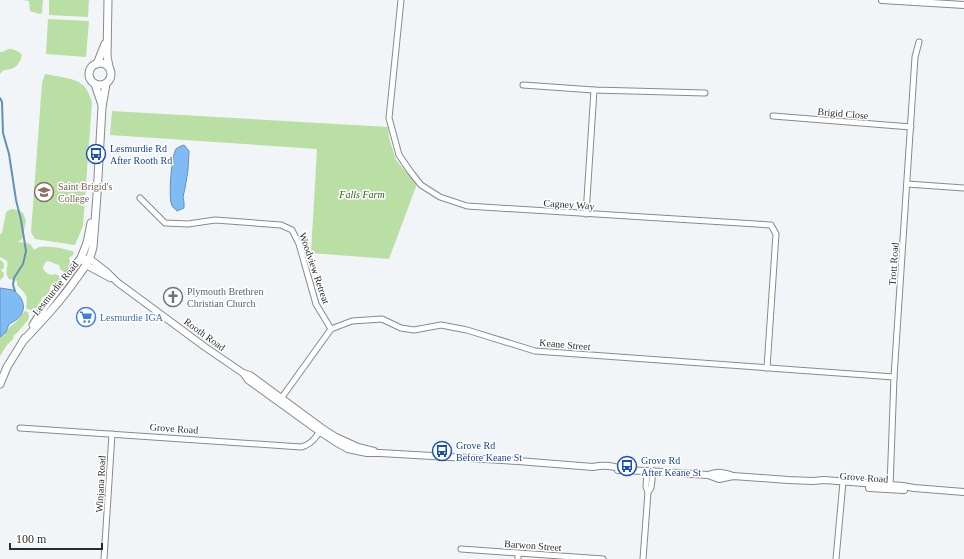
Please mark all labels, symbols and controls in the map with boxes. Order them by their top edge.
street label: Brigid Close [817,106,869,121]
bus stop icon: Lesmurdie Rd After Rooth Rd [85,143,107,165]
place label: Lesmurdie Rd After Rooth Rd [110,143,172,166]
school or university icon: Saint Brigid's College [33,181,55,203]
place label: Saint Brigid's College [58,181,112,204]
park label: Falls Farm [338,189,385,200]
street label: Cagney Way [543,197,595,212]
street label: Woodview Retreat [297,231,332,305]
street label: Trott Road [887,242,900,286]
street label: Lesmurdie Road [30,259,81,318]
church icon: Plymouth Brethren Christian Church [162,286,184,308]
place label: Plymouth Brethren Christian Church [187,286,263,309]
supermarket icon: Lesmurdie IGA [75,306,97,328]
place label: Lesmurdie IGA [100,312,164,323]
street label: Rooth Road [182,316,227,353]
street label: Keane Street [539,337,591,352]
street label: Grove Road [149,421,199,436]
bus stop icon: Grove Rd Before Keane St [431,440,453,462]
place label: Grove Rd Before Keane St [456,440,522,463]
street label: Winjana Road [94,455,107,513]
bus stop icon: Grove Rd After Keane St [616,455,638,477]
place label: Grove Rd After Keane St [641,455,701,478]
street label: Grove Road [839,470,889,485]
scale bar [10,525,102,551]
text: 100 m [16,532,47,546]
street label: Barwon Street [504,538,562,553]

